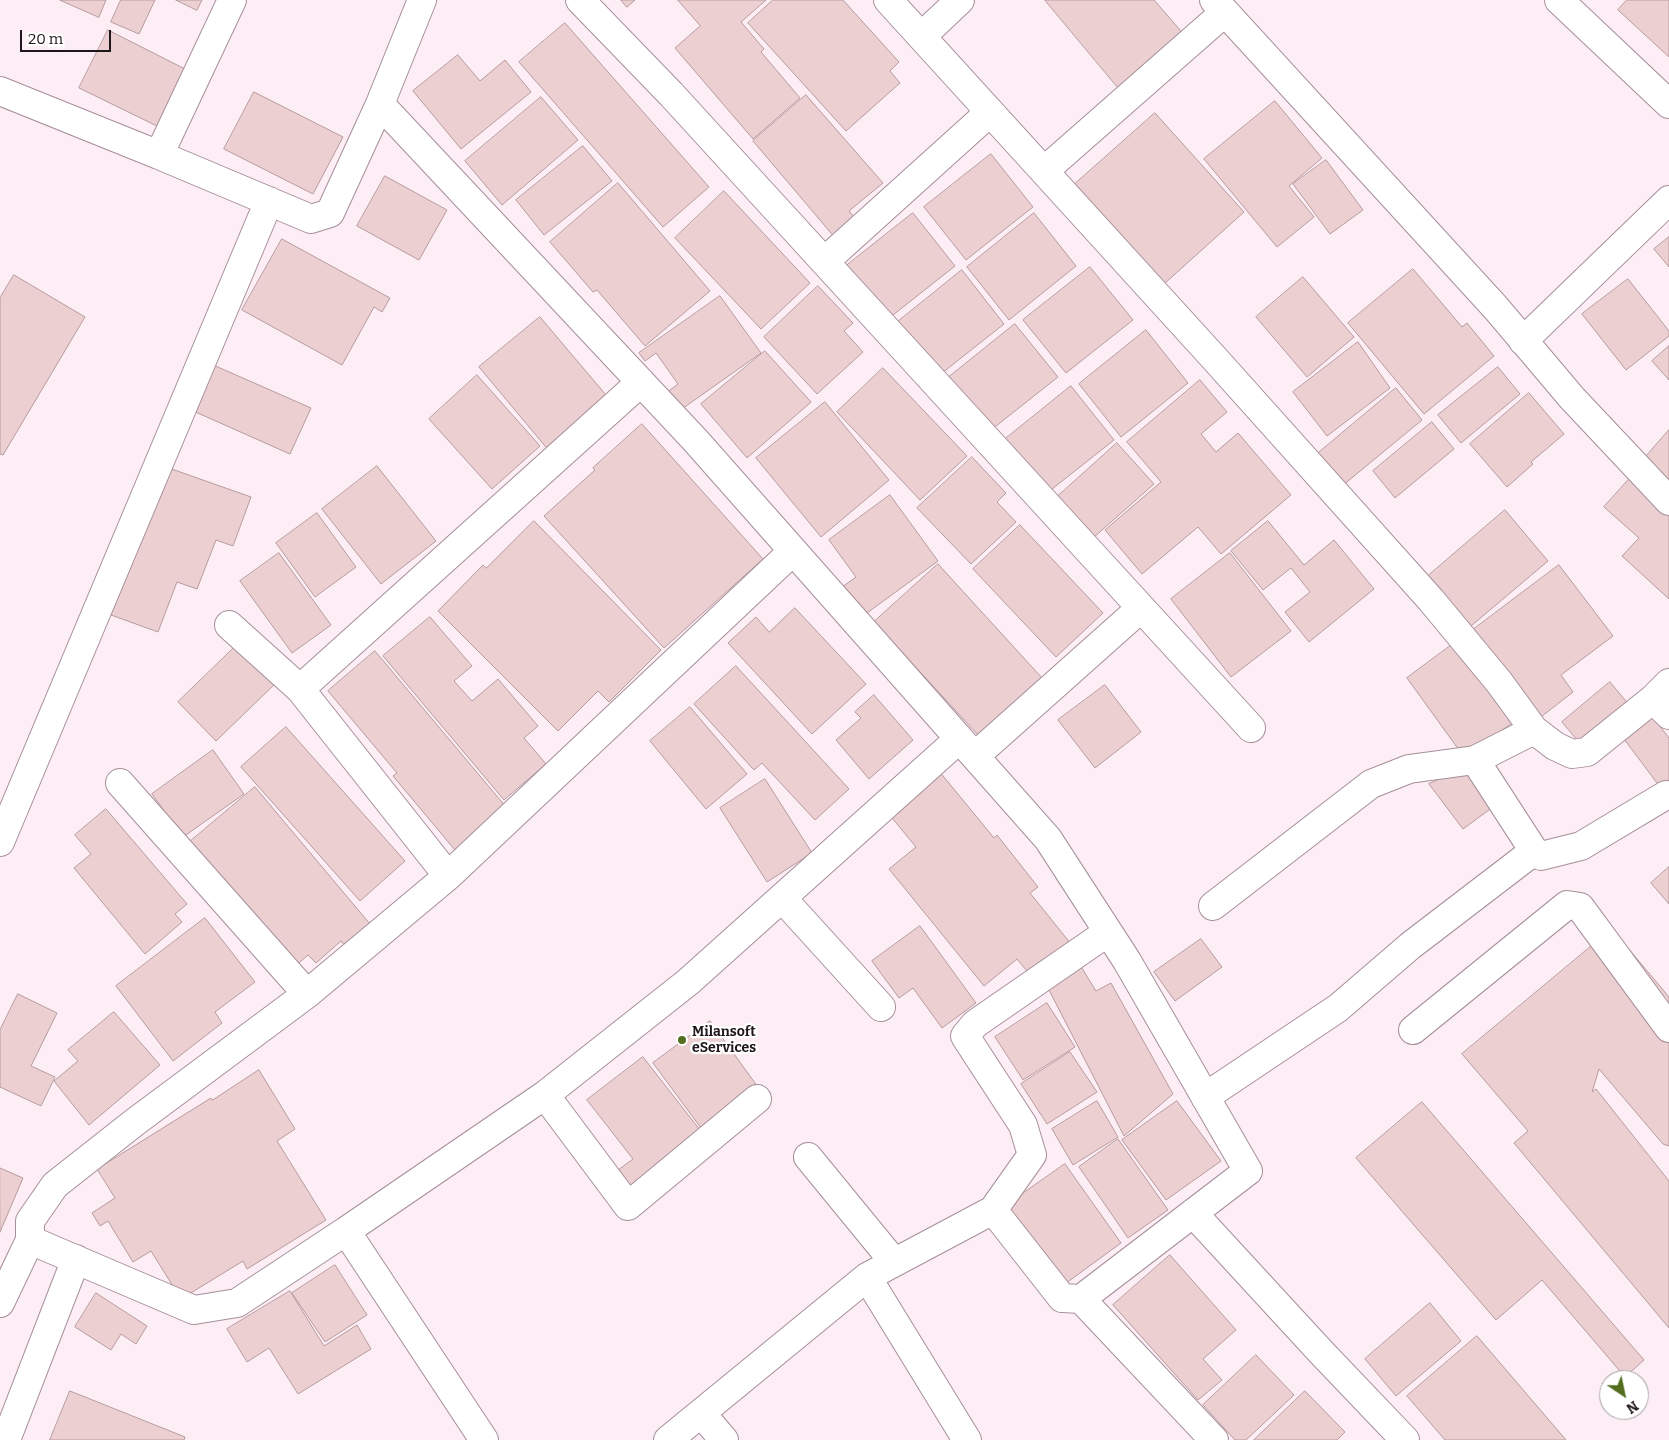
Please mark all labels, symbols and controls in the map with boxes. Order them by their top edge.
scale bar [22,20,114,52]
text: 20 m [28,30,63,48]
place label: Milansoft eServices [692,1024,756,1056]
marker: Milansoft eServices [676,1034,688,1046]
north arrow [1599,1370,1649,1420]
text: N [1623,1397,1641,1417]

